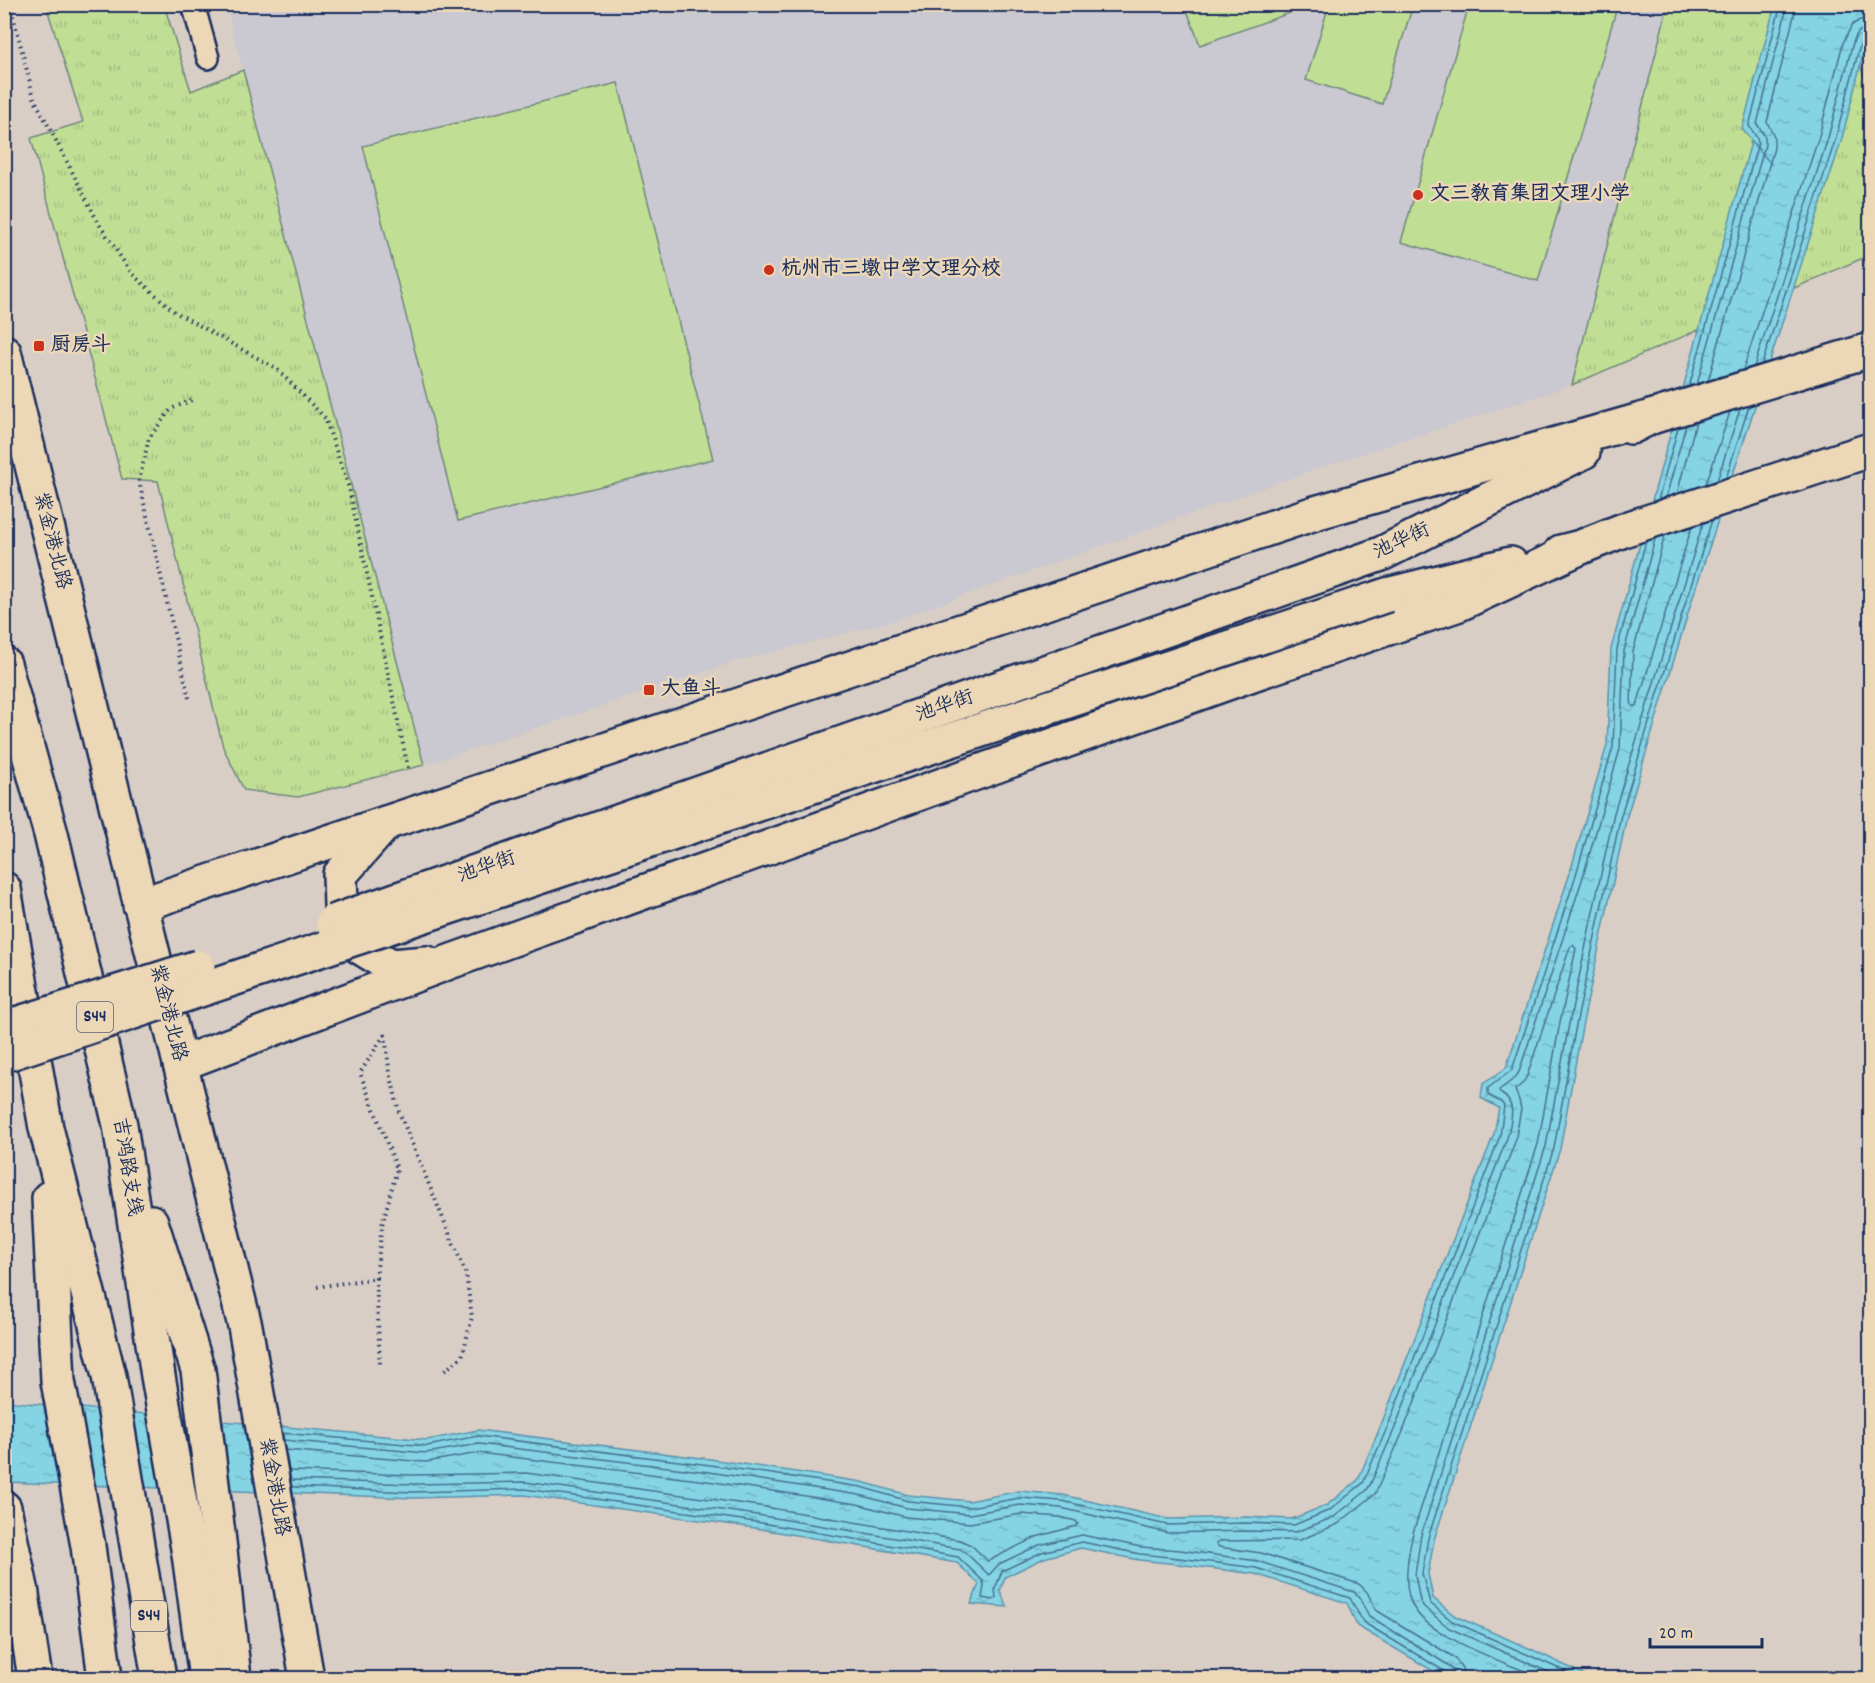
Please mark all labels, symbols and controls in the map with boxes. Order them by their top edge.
place label: 文三教育集团文理小学 [1430,181,1630,209]
marker: 文三教育集团文理小学 [1411,188,1425,202]
place label: 杭州市三墩中学文理分校 [781,256,1001,284]
marker: 杭州市三墩中学文理分校 [762,263,776,277]
place label: 厨房斗 [51,332,111,360]
marker: 厨房斗 [32,339,46,353]
street label: 紫金港北路 [25,489,77,594]
street label: 池华街 [1369,517,1435,567]
place label: 大鱼斗 [661,676,721,704]
marker: 大鱼斗 [642,683,656,697]
street label: 池华街 [912,684,978,730]
street label: 池华街 [454,845,520,891]
street label: 紫金港北路 [141,961,193,1066]
road number: S44 [77,1002,113,1032]
street label: 吉鸿路支线 [104,1115,148,1219]
street label: 紫金港北路 [251,1435,296,1540]
road number: S44 [131,1601,167,1631]
scale bar [1650,1611,1762,1649]
text: 20 m [1659,1622,1693,1647]

